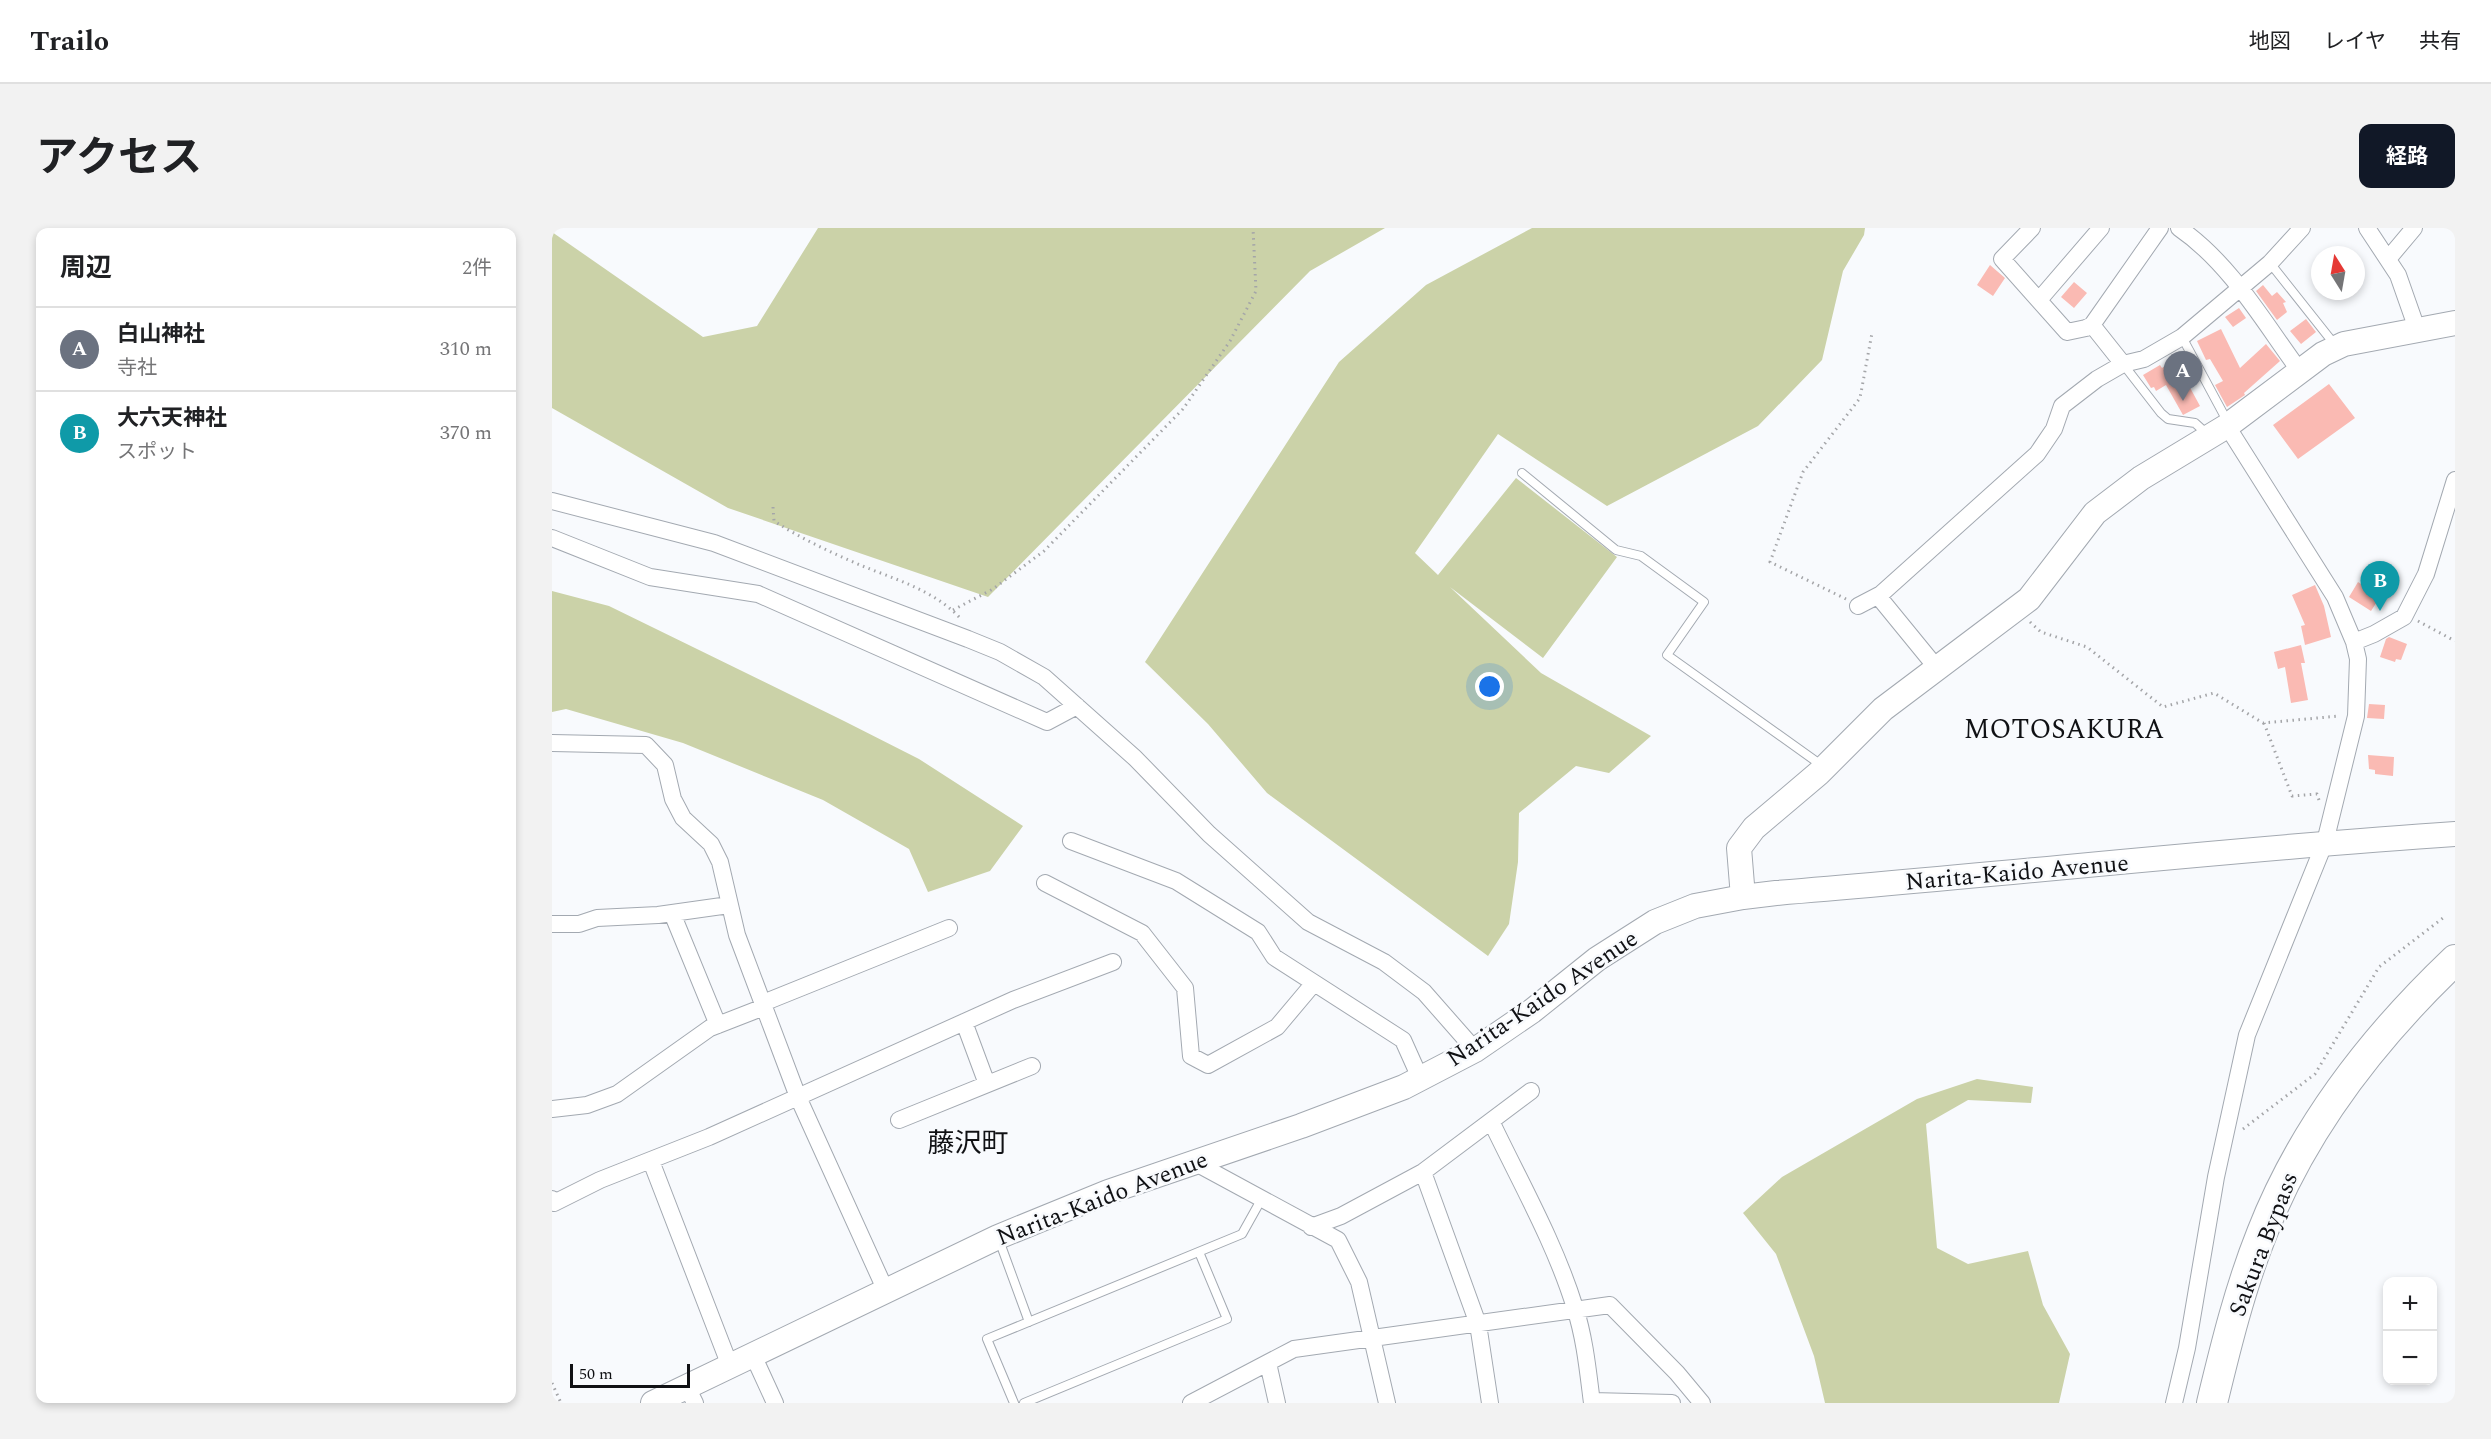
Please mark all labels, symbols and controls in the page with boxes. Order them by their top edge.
text: Trailo [30,20,109,63]
text: 地図 [2249,26,2291,58]
text: レイヤ [2324,26,2386,58]
text: 共有 [2419,26,2461,58]
button: 経路 [2359,124,2455,188]
text: アクセス [36,127,202,190]
north arrow [2311,246,2365,300]
text: 周辺 [60,248,112,288]
text: 2件 [462,253,492,283]
text: 白山神社 [117,318,205,351]
text: A [72,334,87,364]
text: 310 m [440,334,492,364]
pin: A [2164,352,2202,401]
text: 寺社 [117,353,157,383]
text: 大六天神社 [117,402,227,435]
text: B [72,418,87,448]
text: 370 m [440,418,492,448]
text: スポット [117,437,197,467]
pin: B [2360,562,2400,611]
your location [1475,672,1504,701]
district label: MOTOSAKURA [1964,709,2164,751]
street label: Narita-Kaido Avenue [1904,845,2130,901]
street label: Narita-Kaido Avenue [1440,921,1646,1076]
district label: 藤沢町 [928,1123,1009,1165]
street label: Narita-Kaido Avenue [991,1142,1213,1256]
street label: Sakura Bypass [2220,1167,2308,1322]
map controls [2383,1277,2437,1385]
button: + [2383,1277,2437,1331]
button: − [2383,1331,2437,1385]
scale bar [570,1361,690,1388]
text: 50 m [579,1362,613,1386]

